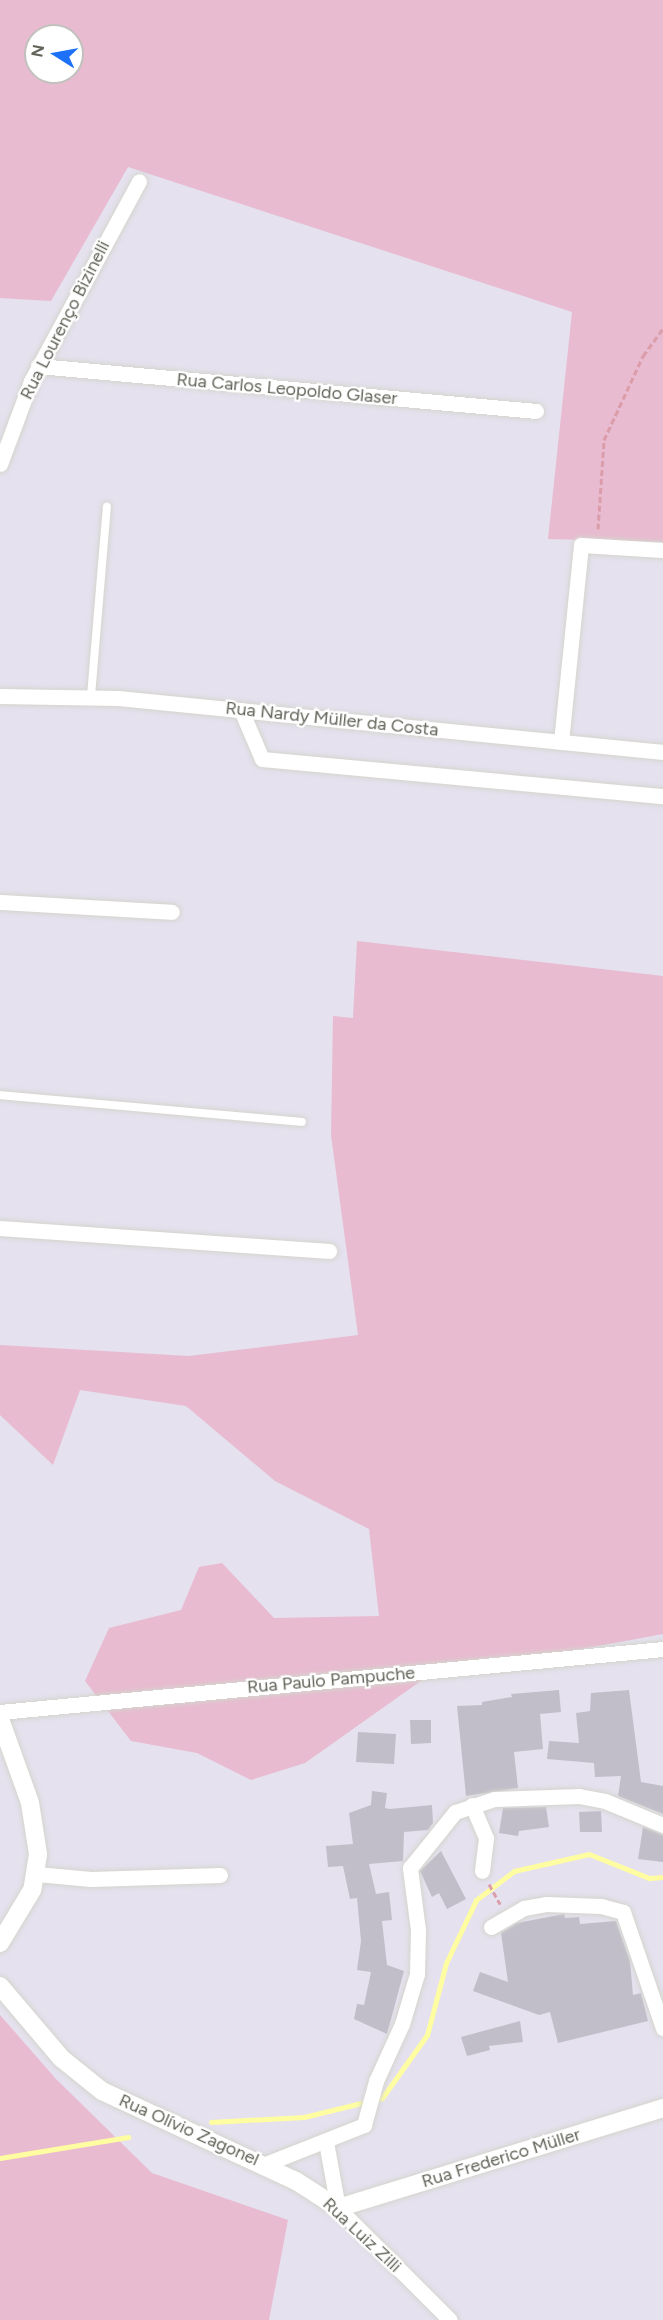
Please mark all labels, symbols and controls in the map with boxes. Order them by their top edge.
north arrow [24,24,84,84]
text: N [27,43,48,59]
street label: Rua Lourenço Bizinelli [16,237,114,403]
street label: Rua Carlos Leopoldo Glaser [176,369,398,409]
street label: Rua Nardy Müller da Costa [224,697,440,741]
street label: Rua Paulo Pampuche [246,1662,416,1698]
street label: Rua Olívio Zagonel [116,2089,262,2171]
street label: Rua Frederico Müller [419,2124,583,2192]
street label: Rua Luiz Zilli [318,2193,406,2277]

